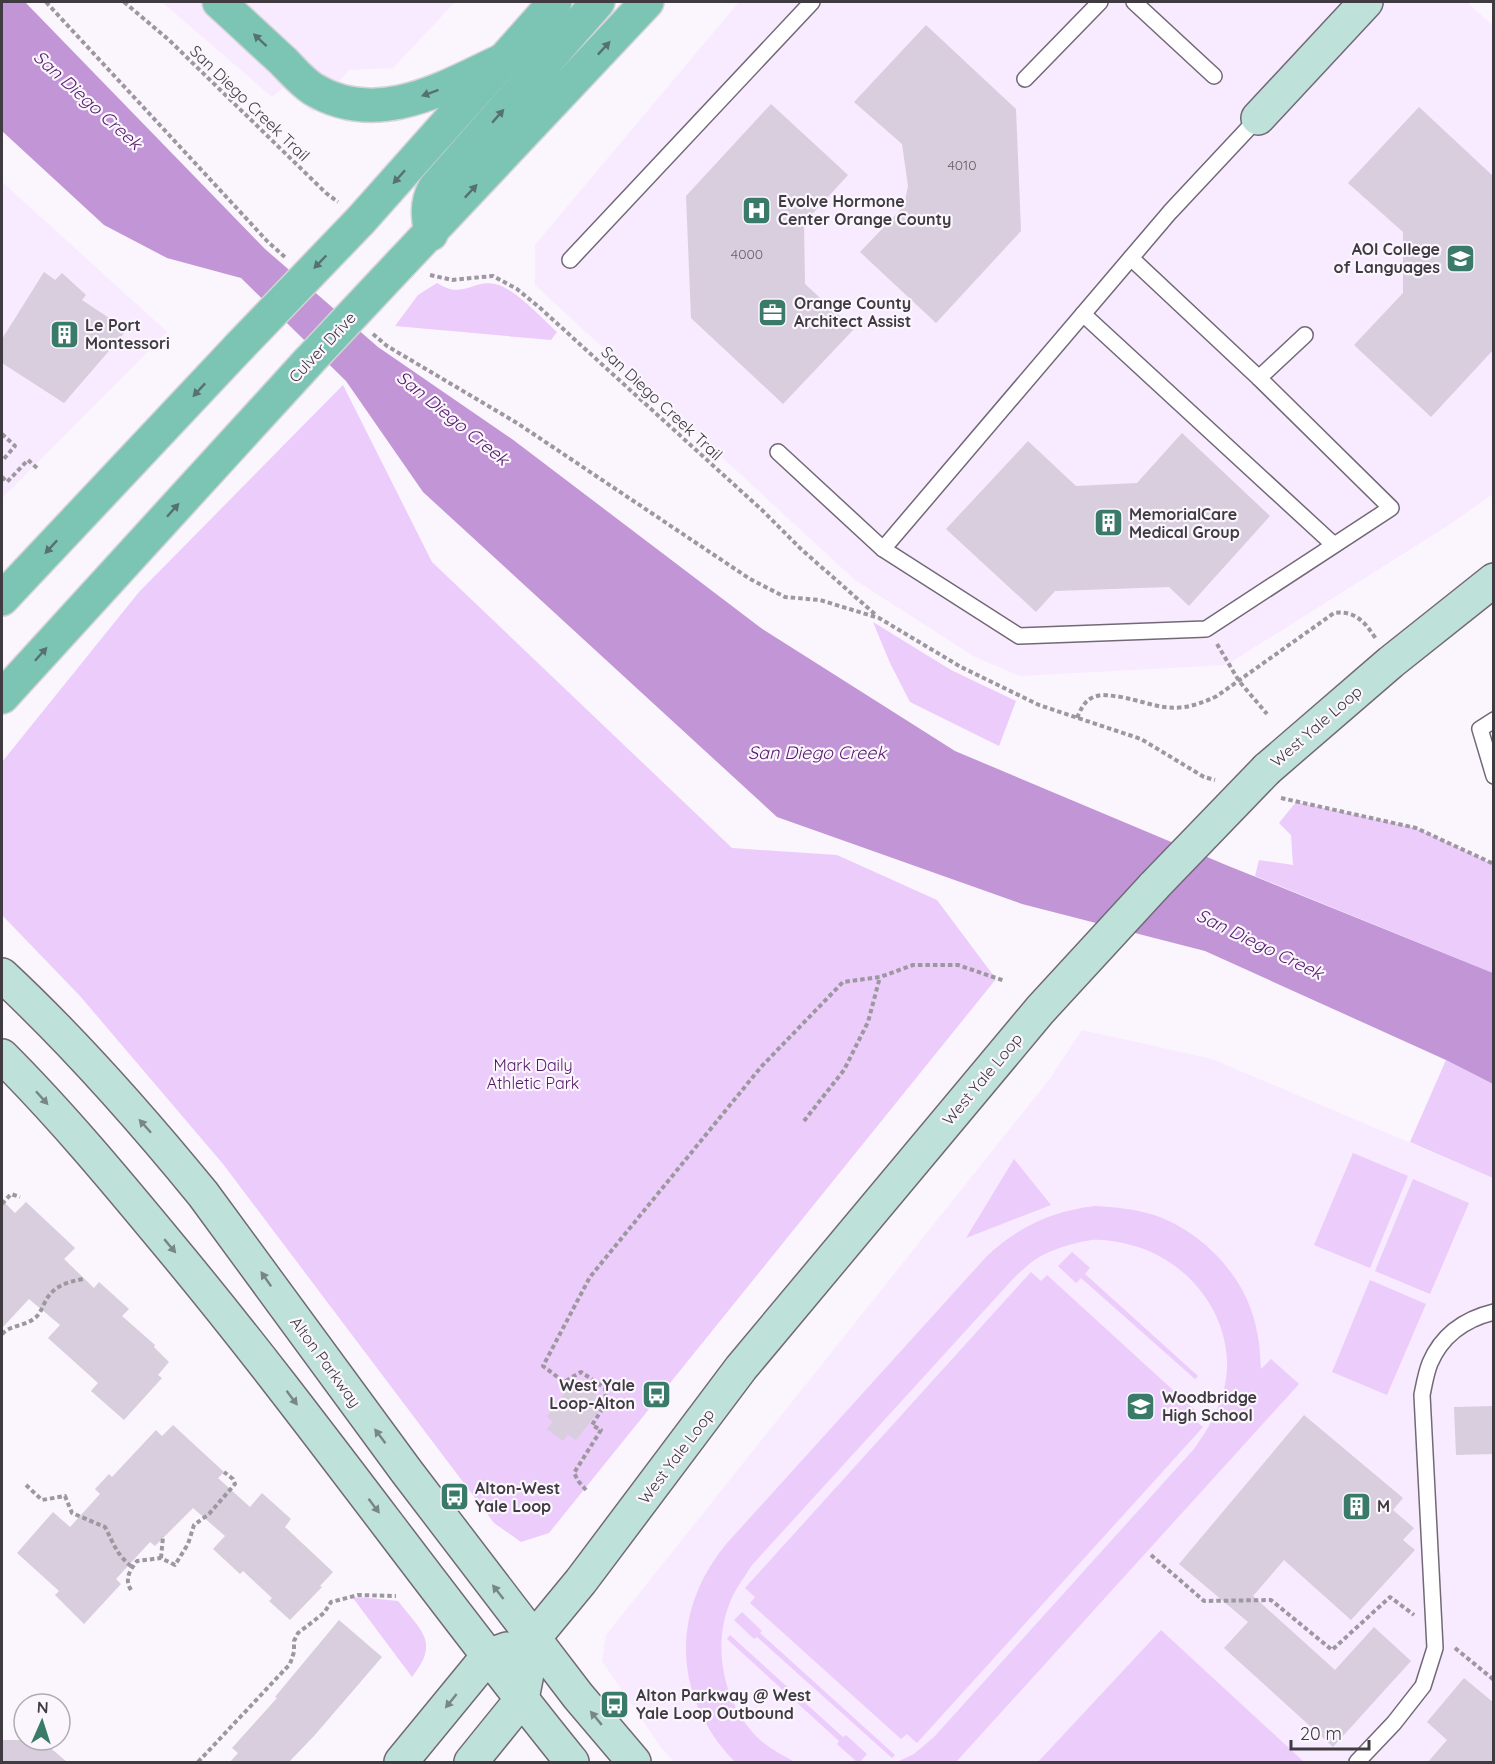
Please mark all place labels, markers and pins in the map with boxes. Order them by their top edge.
place label: Evolve Hormone Center Orange County [778,191,952,229]
hospital icon: Evolve Hormone Center Orange County [741,194,773,226]
place label: AOI College of Languages [1333,239,1440,277]
school or university icon: AOI College of Languages [1445,242,1477,274]
place label: Orange County Architect Assist [794,293,911,331]
office icon: Orange County Architect Assist [757,296,789,328]
place label: Le Port Montessori [85,315,170,353]
building icon: Le Port Montessori [48,318,80,350]
place label: MemorialCare Medical Group [1129,504,1240,542]
building icon: MemorialCare Medical Group [1092,507,1124,539]
place label: West Yale Loop-Alton [549,1375,635,1413]
bus stop icon: West Yale Loop-Alton [640,1378,672,1410]
place label: Woodbridge High School [1162,1387,1257,1425]
school or university icon: Woodbridge High School [1125,1390,1157,1422]
place label: Alton-West Yale Loop [475,1478,560,1516]
bus stop icon: Alton-West Yale Loop [438,1481,470,1513]
building icon: M [1340,1490,1372,1522]
place label: M [1377,1496,1390,1516]
place label: Alton Parkway @ West Yale Loop Outbound [636,1685,811,1723]
bus stop icon: Alton Parkway @ West Yale Loop Outbound [599,1688,631,1720]

